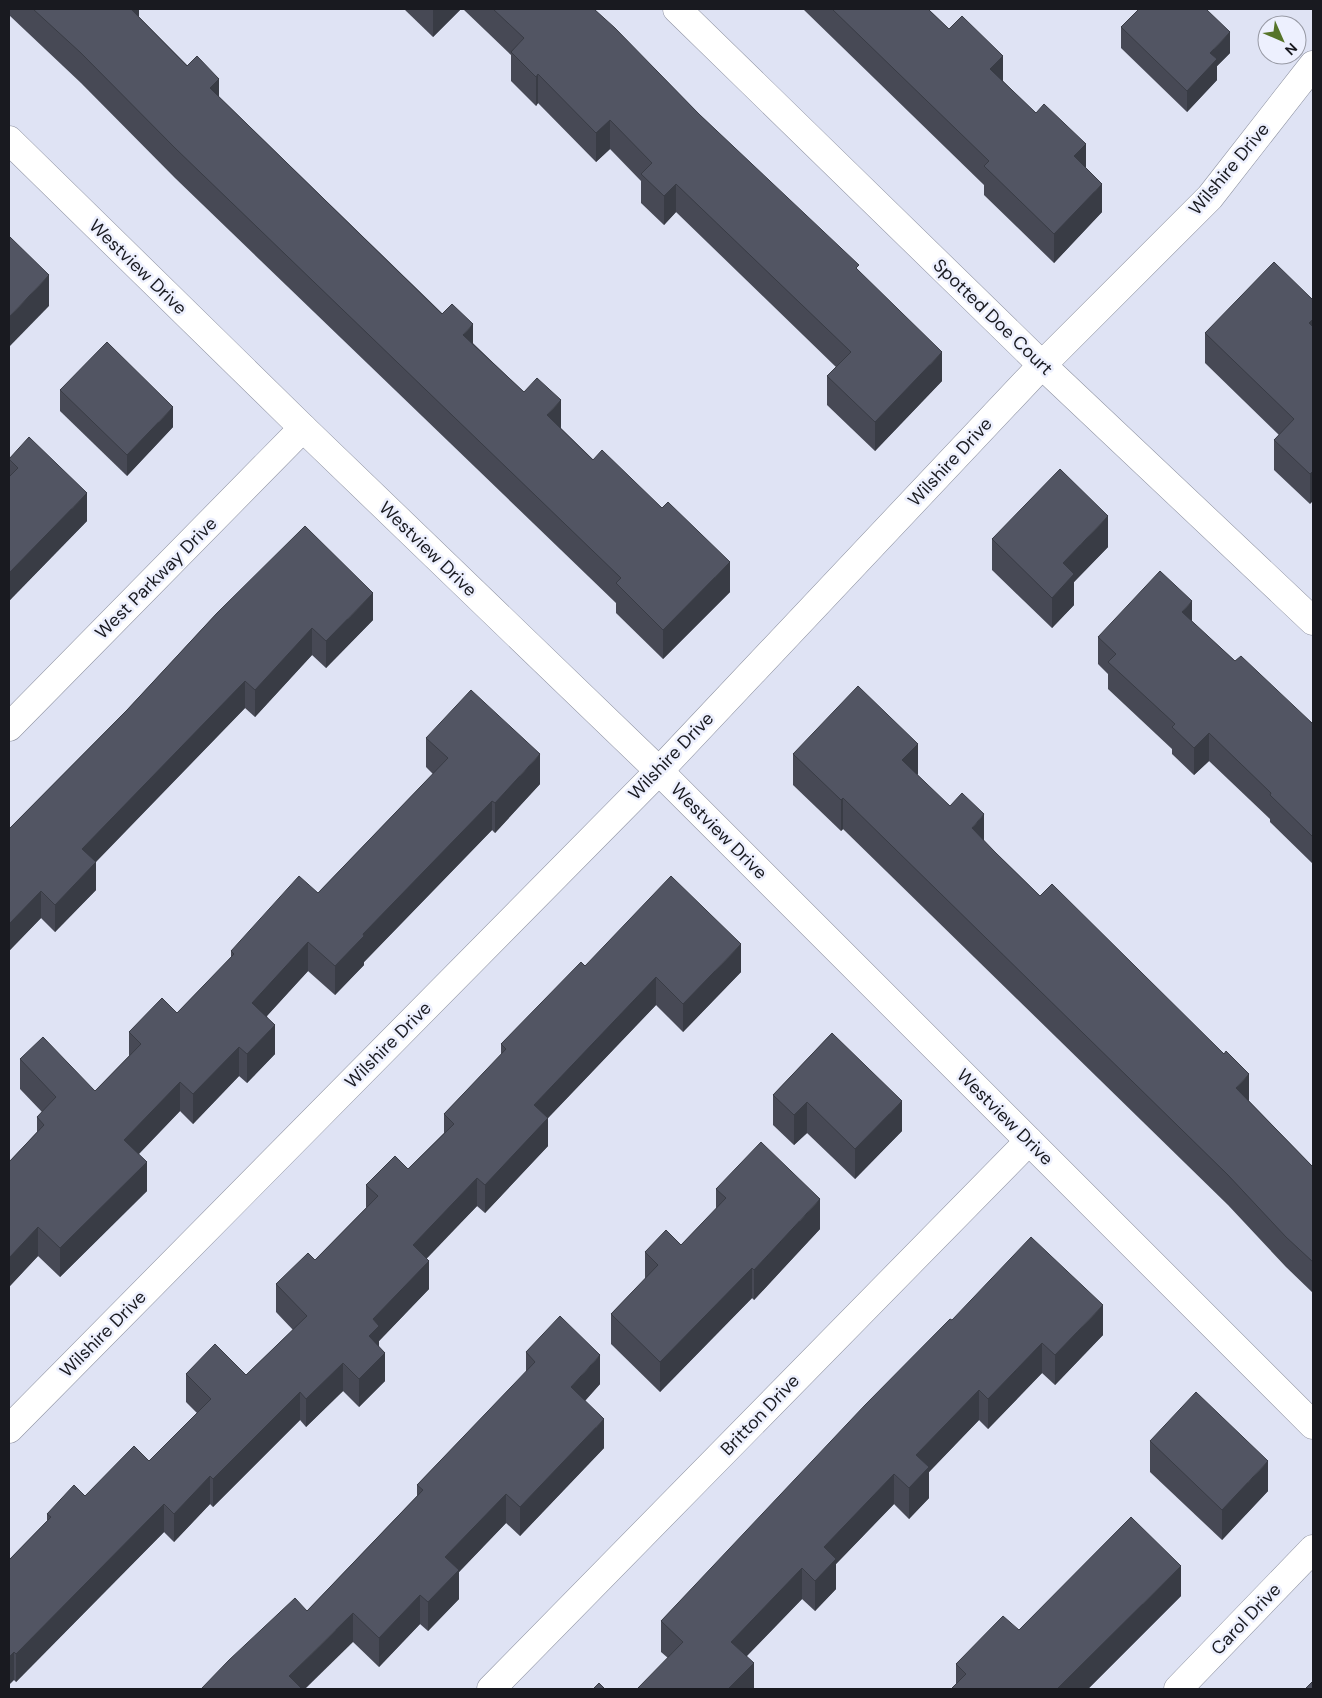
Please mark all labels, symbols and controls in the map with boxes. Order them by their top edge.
north arrow [1257,15,1307,65]
text: N [1281,39,1301,59]
street label: Wilshire Drive [1183,118,1275,220]
street label: Westview Drive [84,214,192,320]
street label: Spotted Doe Court [928,254,1058,380]
street label: Wilshire Drive [903,412,997,512]
street label: Westview Drive [374,496,482,602]
street label: West Parkway Drive [90,512,222,644]
street label: Wilshire Drive [623,707,719,805]
street label: Westview Drive [666,778,772,884]
street label: Wilshire Drive [339,996,437,1094]
street label: Westview Drive [952,1064,1058,1170]
street label: Wilshire Drive [54,1285,152,1383]
street label: Britton Drive [715,1369,805,1461]
street label: Carol Drive [1206,1578,1286,1660]

